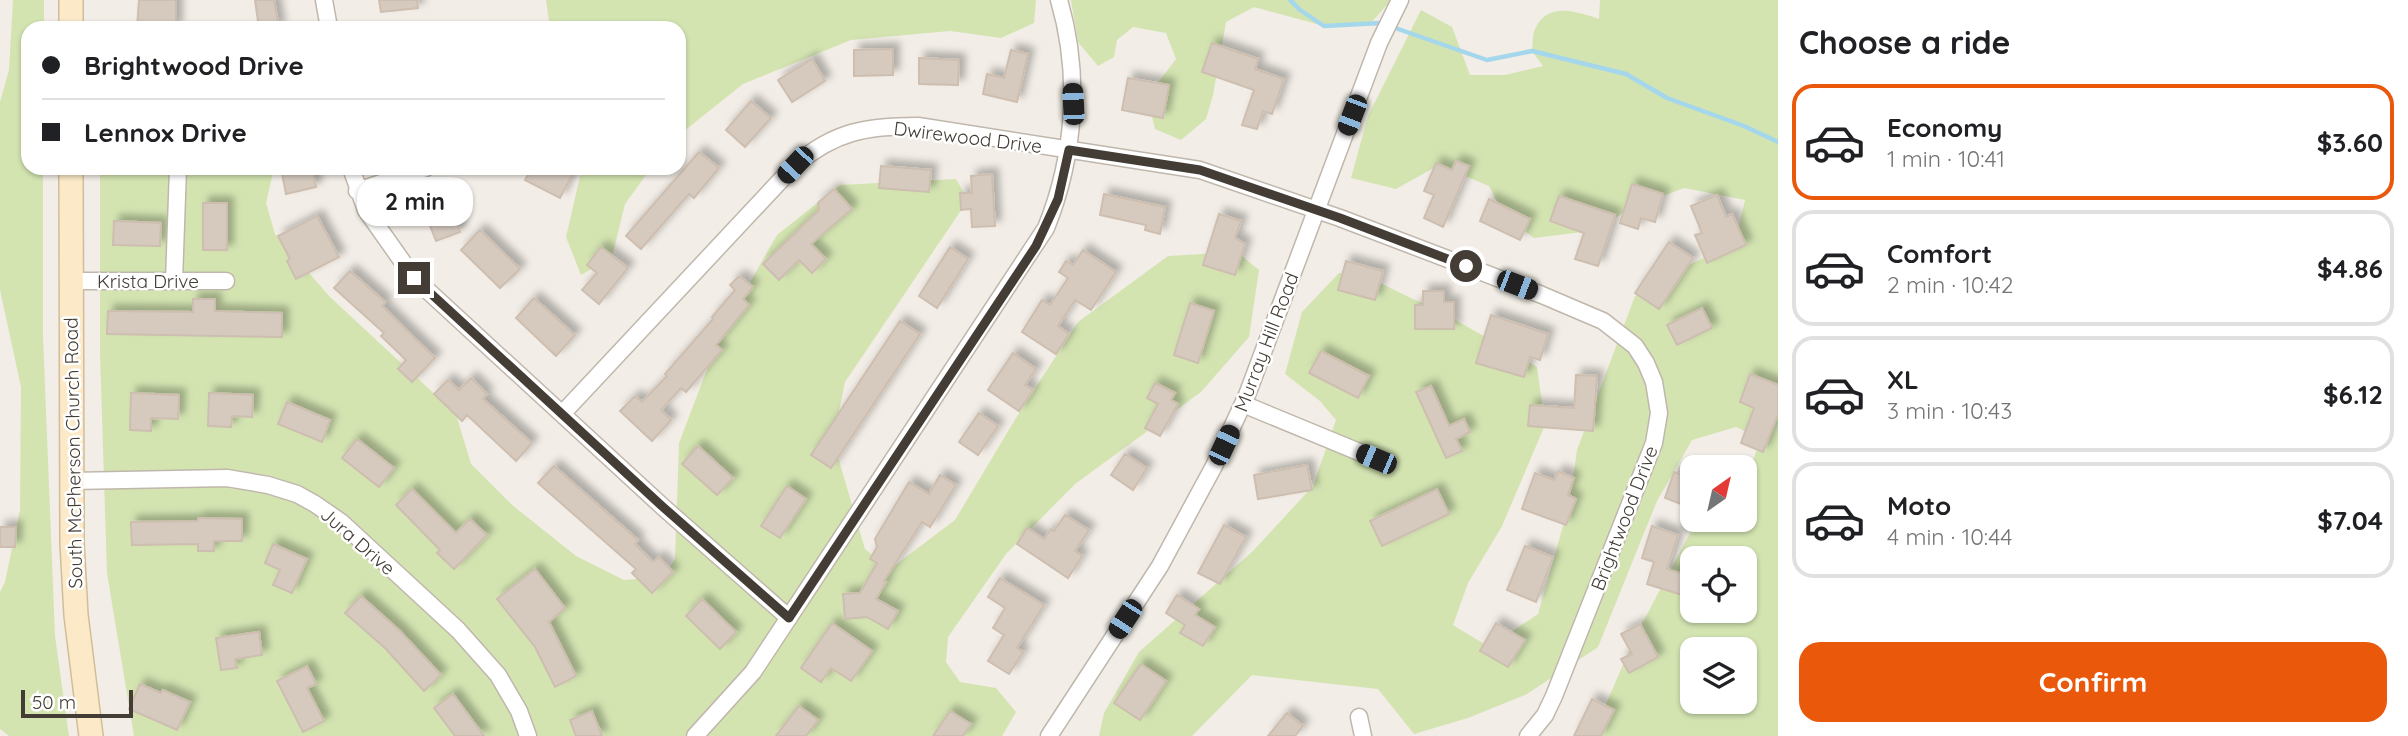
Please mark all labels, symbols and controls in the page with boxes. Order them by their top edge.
text: Choose a ride [1799,22,2011,62]
text: Brightwood Drive [84,49,304,82]
car [1062,82,1085,126]
car [1335,92,1370,138]
icon: car [1803,111,1866,174]
text: Economy [1887,111,2002,144]
text: Lennox Drive [84,116,247,149]
street label: Dwirewood Drive [892,116,1044,158]
text: $3.60 [2317,126,2383,159]
car [773,142,818,188]
text: 1 min · 10:41 [1887,144,2005,173]
callout: 2 min [356,176,472,226]
text: 2 min [385,187,445,216]
icon: car [1803,237,1866,300]
text: Comfort [1887,237,1992,270]
route start [1450,250,1482,282]
text: $4.86 [2317,252,2383,285]
route end [398,262,430,294]
car [1494,268,1541,302]
street label: Krista Drive [97,269,199,293]
street label: Murray Hill Road [1228,269,1304,415]
text: 2 min · 10:42 [1887,270,2014,299]
street label: South McPherson Church Road [59,317,87,589]
icon: car [1803,363,1866,426]
text: XL [1887,363,1919,396]
text: $6.12 [2323,378,2383,411]
text: 3 min · 10:43 [1887,396,2012,425]
car [1206,422,1243,468]
car [1353,441,1400,477]
street label: Brightwood Drive [1585,442,1663,594]
north arrow [1680,455,1757,532]
map controls [1680,455,1757,714]
icon: car [1803,489,1866,552]
text: Moto [1887,489,1951,522]
street label: Jura Drive [316,502,400,580]
text: $7.04 [2317,504,2383,537]
text: 4 min · 10:44 [1887,522,2012,551]
button: locate [1680,546,1757,623]
car [1105,596,1146,642]
button: layers [1680,637,1757,714]
button: Confirm [1799,642,2387,722]
scale bar [21,687,133,719]
text: 50 m [32,690,76,714]

